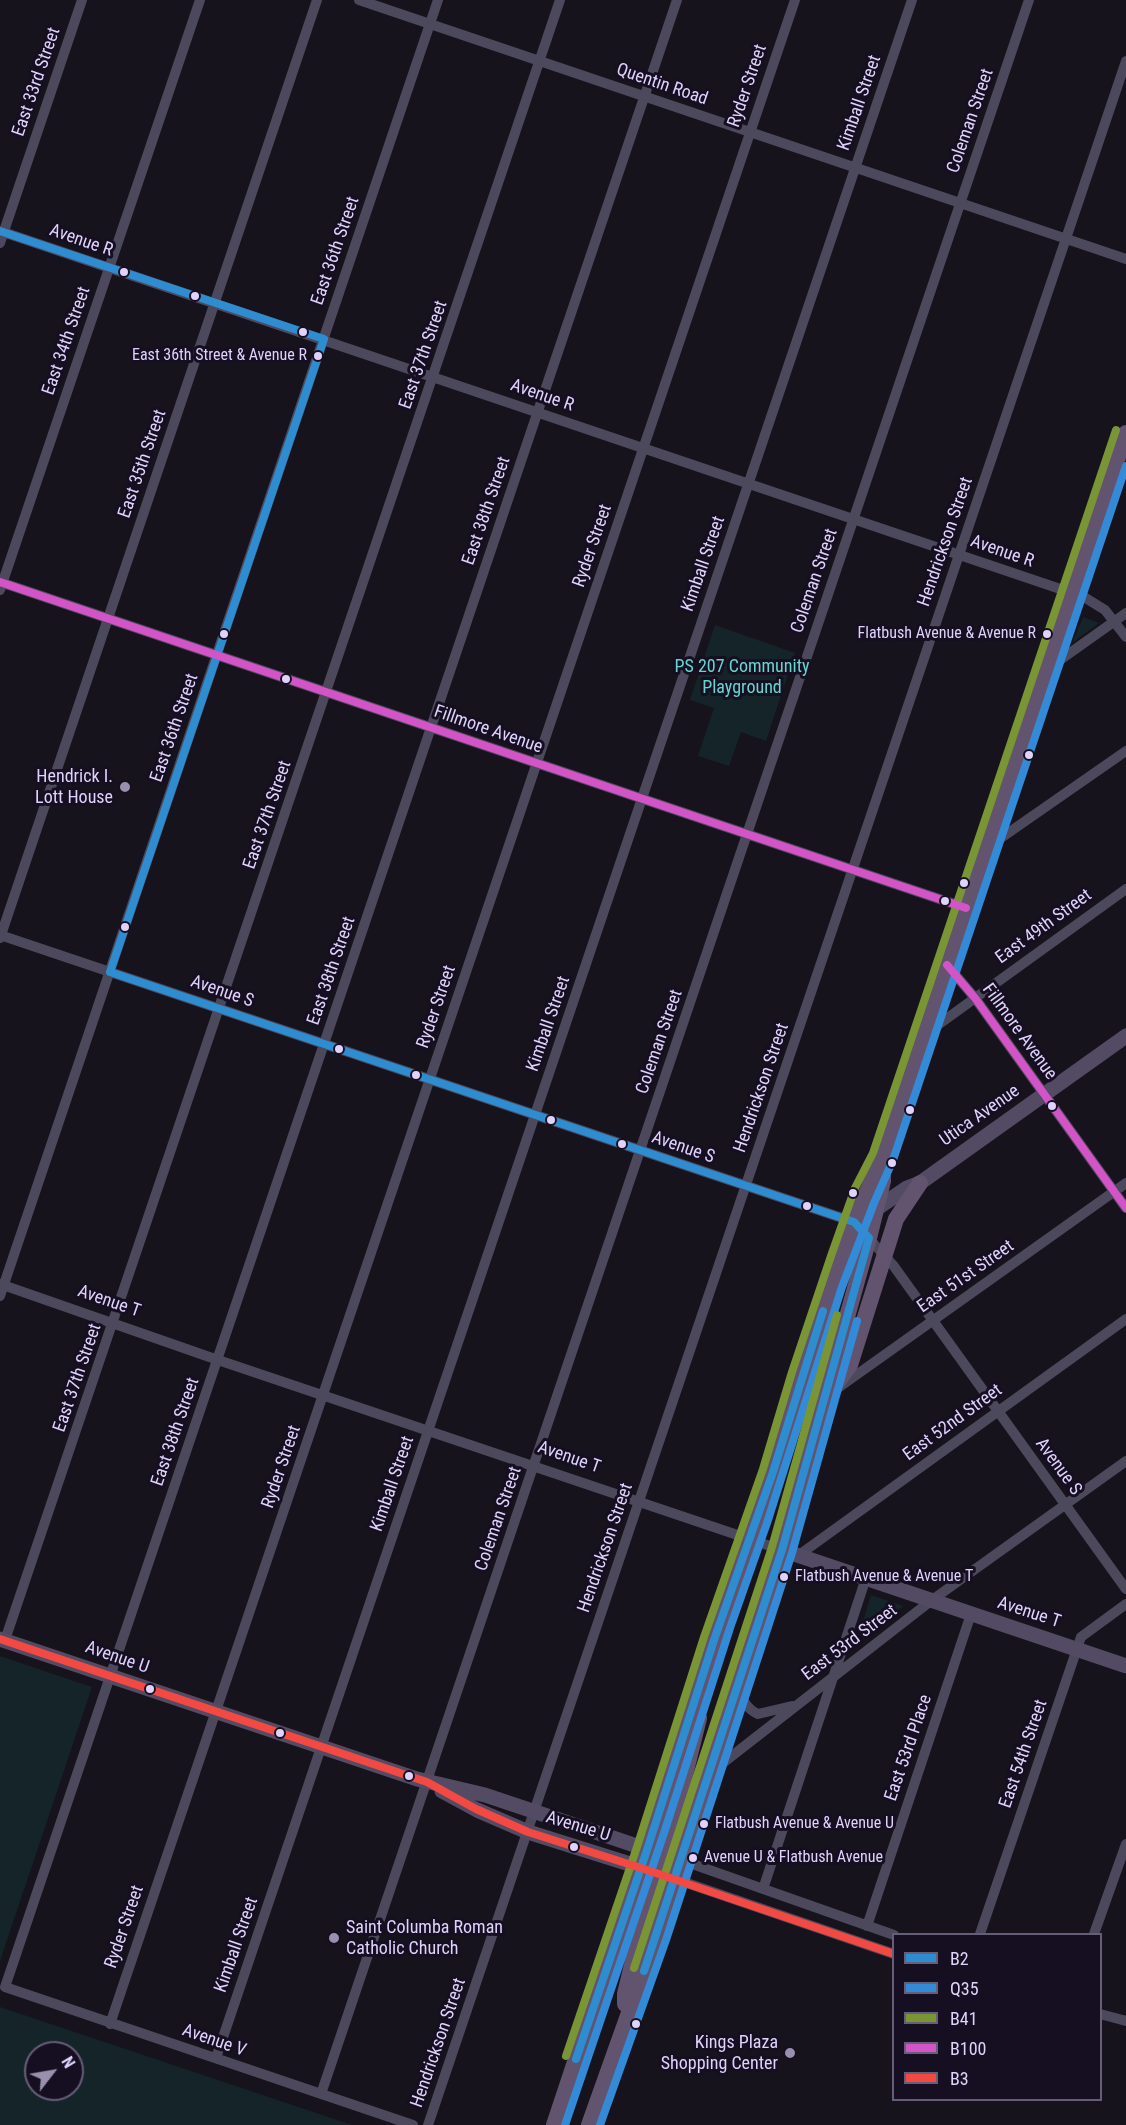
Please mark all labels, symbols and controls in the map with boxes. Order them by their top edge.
street label: East 33rd Street [8,25,66,139]
street label: Ryder Street [724,42,772,130]
street label: Kimball Street [834,52,886,154]
street label: Quentin Road [614,59,710,111]
street label: Coleman Street [943,66,999,176]
street label: East 36th Street [307,194,365,308]
street label: Avenue R [47,220,115,262]
unlabelled marker [118,266,130,278]
street label: East 34th Street [38,284,96,398]
unlabelled marker [189,290,201,302]
street label: East 37th Street [395,298,453,412]
unlabelled marker [297,326,309,338]
place label: East 36th Street & Avenue R [132,346,307,366]
marker: East 36th Street & Avenue R [312,350,324,362]
street label: Avenue R [508,375,576,417]
street label: East 35th Street [114,407,172,521]
street label: East 38th Street [458,454,516,568]
street label: Hendrickson Street [914,474,978,610]
street label: Ryder Street [569,502,617,590]
street label: Kimball Street [678,513,730,615]
street label: Coleman Street [787,526,843,636]
street label: Avenue R [968,531,1036,573]
place label: Flatbush Avenue & Avenue R [858,624,1036,644]
unlabelled marker [218,628,230,640]
marker: Flatbush Avenue & Avenue R [1041,628,1053,640]
park label: PS 207 Community Playground [675,656,809,698]
street label: East 36th Street [146,671,204,785]
unlabelled marker [280,673,292,685]
street label: Fillmore Avenue [431,701,545,759]
unlabelled marker [1023,749,1035,761]
street label: East 37th Street [239,758,297,872]
place label: Hendrick I. Lott House [35,766,113,808]
marker: Hendrick I. Lott House [118,780,132,794]
unlabelled marker [958,877,970,889]
street label: East 49th Street [992,885,1096,969]
unlabelled marker [939,895,951,907]
street label: East 38th Street [303,914,361,1028]
unlabelled marker [119,921,131,933]
street label: Ryder Street [413,963,461,1051]
street label: Avenue S [188,971,256,1013]
street label: Kimball Street [523,973,575,1075]
street label: Fillmore Avenue [977,980,1061,1084]
street label: Coleman Street [632,987,688,1097]
street label: Hendrickson Street [730,1020,794,1156]
unlabelled marker [333,1043,345,1055]
unlabelled marker [410,1069,422,1081]
street label: Utica Avenue [936,1081,1024,1151]
unlabelled marker [1046,1100,1058,1112]
unlabelled marker [904,1104,916,1116]
unlabelled marker [545,1114,557,1126]
street label: Avenue S [649,1127,717,1169]
unlabelled marker [616,1138,628,1150]
unlabelled marker [886,1157,898,1169]
unlabelled marker [847,1187,859,1199]
unlabelled marker [801,1200,813,1212]
street label: East 51st Street [914,1236,1018,1318]
street label: Avenue T [75,1281,143,1323]
street label: East 37th Street [49,1321,107,1435]
street label: East 38th Street [147,1375,205,1489]
street label: East 52nd Street [899,1380,1007,1466]
street label: Ryder Street [258,1423,306,1511]
street label: Kimball Street [367,1433,419,1535]
street label: Avenue S [1030,1434,1086,1500]
street label: Avenue T [535,1437,603,1479]
street label: Coleman Street [471,1464,527,1574]
street label: Hendrickson Street [574,1480,638,1616]
place label: Flatbush Avenue & Avenue T [795,1567,973,1587]
marker: Flatbush Avenue & Avenue T [778,1571,790,1583]
street label: Avenue T [995,1593,1063,1633]
street label: East 53rd Street [798,1600,902,1686]
street label: Avenue U [82,1637,152,1679]
unlabelled marker [144,1683,156,1695]
street label: East 53rd Place [881,1692,937,1804]
street label: East 54th Street [995,1697,1053,1811]
unlabelled marker [274,1727,286,1739]
unlabelled marker [403,1770,415,1782]
street label: Avenue U [543,1807,613,1847]
place label: Flatbush Avenue & Avenue U [715,1814,894,1834]
marker: Flatbush Avenue & Avenue U [698,1818,710,1830]
unlabelled marker [568,1841,580,1853]
place label: Avenue U & Flatbush Avenue [704,1848,883,1868]
marker: Avenue U & Flatbush Avenue [687,1852,699,1864]
street label: Ryder Street [101,1883,149,1971]
street label: Kimball Street [211,1894,263,1996]
place label: Saint Columba Roman Catholic Church [346,1917,503,1960]
marker: Saint Columba Roman Catholic Church [327,1931,341,1945]
legend [892,1933,1102,2101]
text: B2 [950,1948,969,1969]
street label: Hendrickson Street [407,1975,471,2111]
text: Q35 [950,1978,979,1999]
text: B41 [950,2008,978,2029]
unlabelled marker [630,2018,642,2030]
street label: Avenue V [179,2020,249,2062]
place label: Kings Plaza Shopping Center [661,2032,778,2074]
text: B100 [950,2038,986,2059]
north arrow [24,2041,84,2101]
marker: Kings Plaza Shopping Center [783,2046,797,2060]
text: N [57,2053,79,2072]
text: B3 [950,2068,969,2089]

